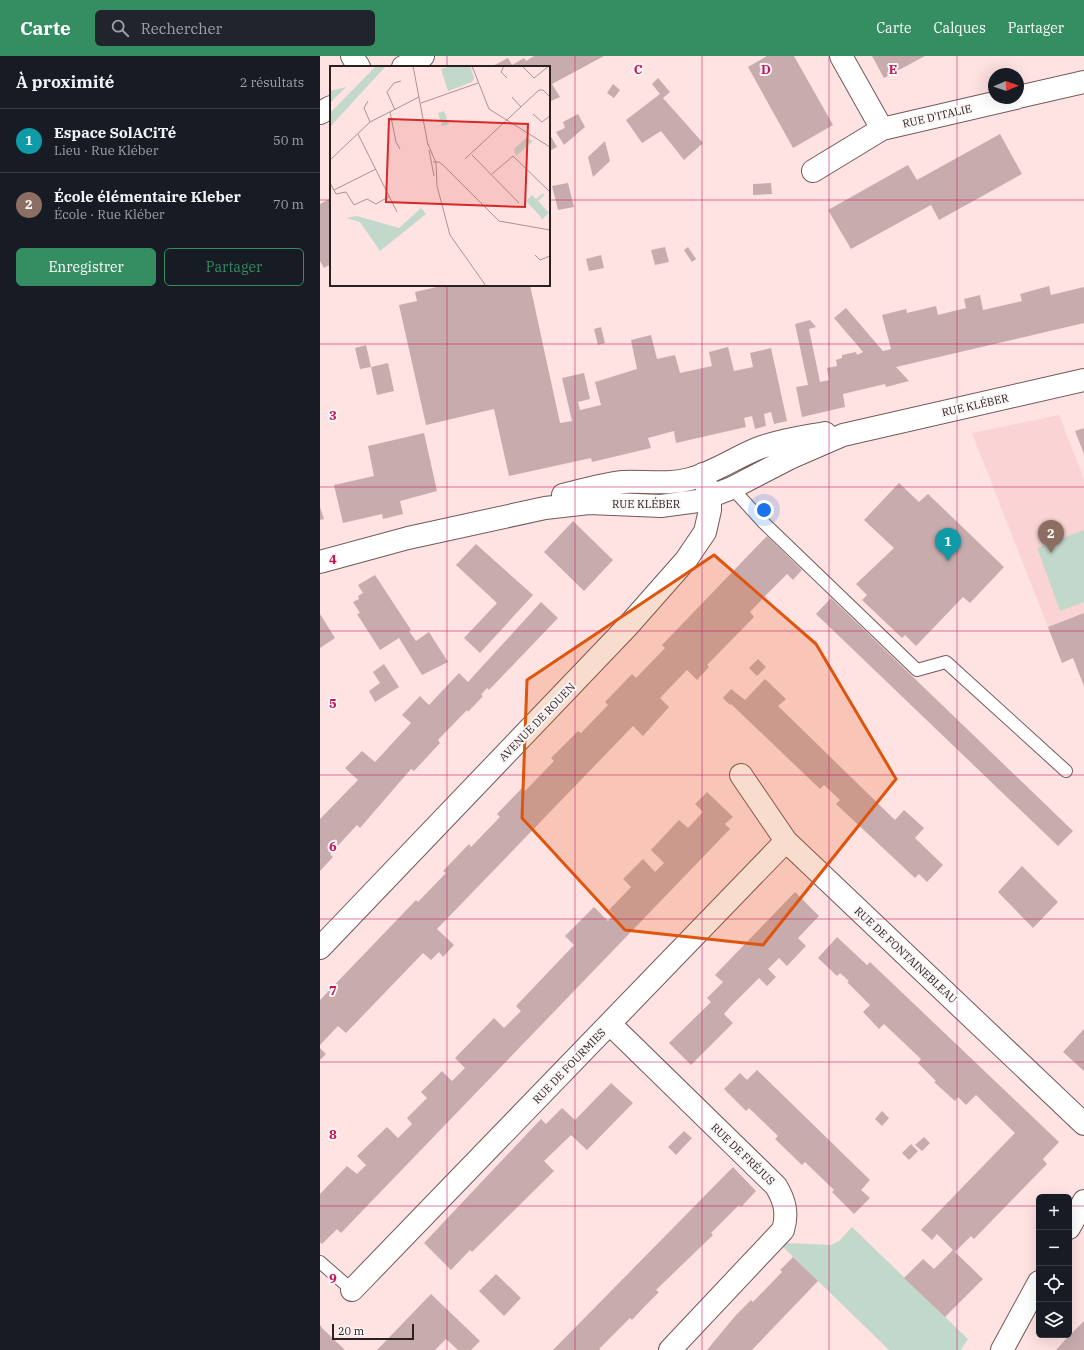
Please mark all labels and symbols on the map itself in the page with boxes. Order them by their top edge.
text: C [634,61,643,78]
text: D [761,61,771,78]
text: E [889,61,897,78]
inset map [330,66,550,286]
north arrow [988,68,1024,104]
street label: RUE D'ITALIE [901,101,973,131]
street label: RUE KLÉBER [940,390,1010,419]
text: 3 [329,407,337,424]
street label: RUE KLÉBER [612,497,681,511]
your location [754,500,774,520]
pin: 2 [1038,520,1064,553]
pin: 1 [935,528,961,561]
text: 4 [329,551,337,568]
street label: AVENUE DE ROUEN [496,679,578,764]
text: 5 [329,695,337,712]
text: 6 [329,838,337,855]
street label: RUE DE FONTAINEBLEAU [852,904,960,1006]
text: 7 [329,982,337,999]
street label: RUE DE FOURMIES [529,1025,609,1107]
street label: RUE DE FRÉJUS [708,1120,778,1188]
text: 8 [329,1126,337,1143]
text: 9 [329,1270,337,1287]
scale bar [332,1322,414,1341]

